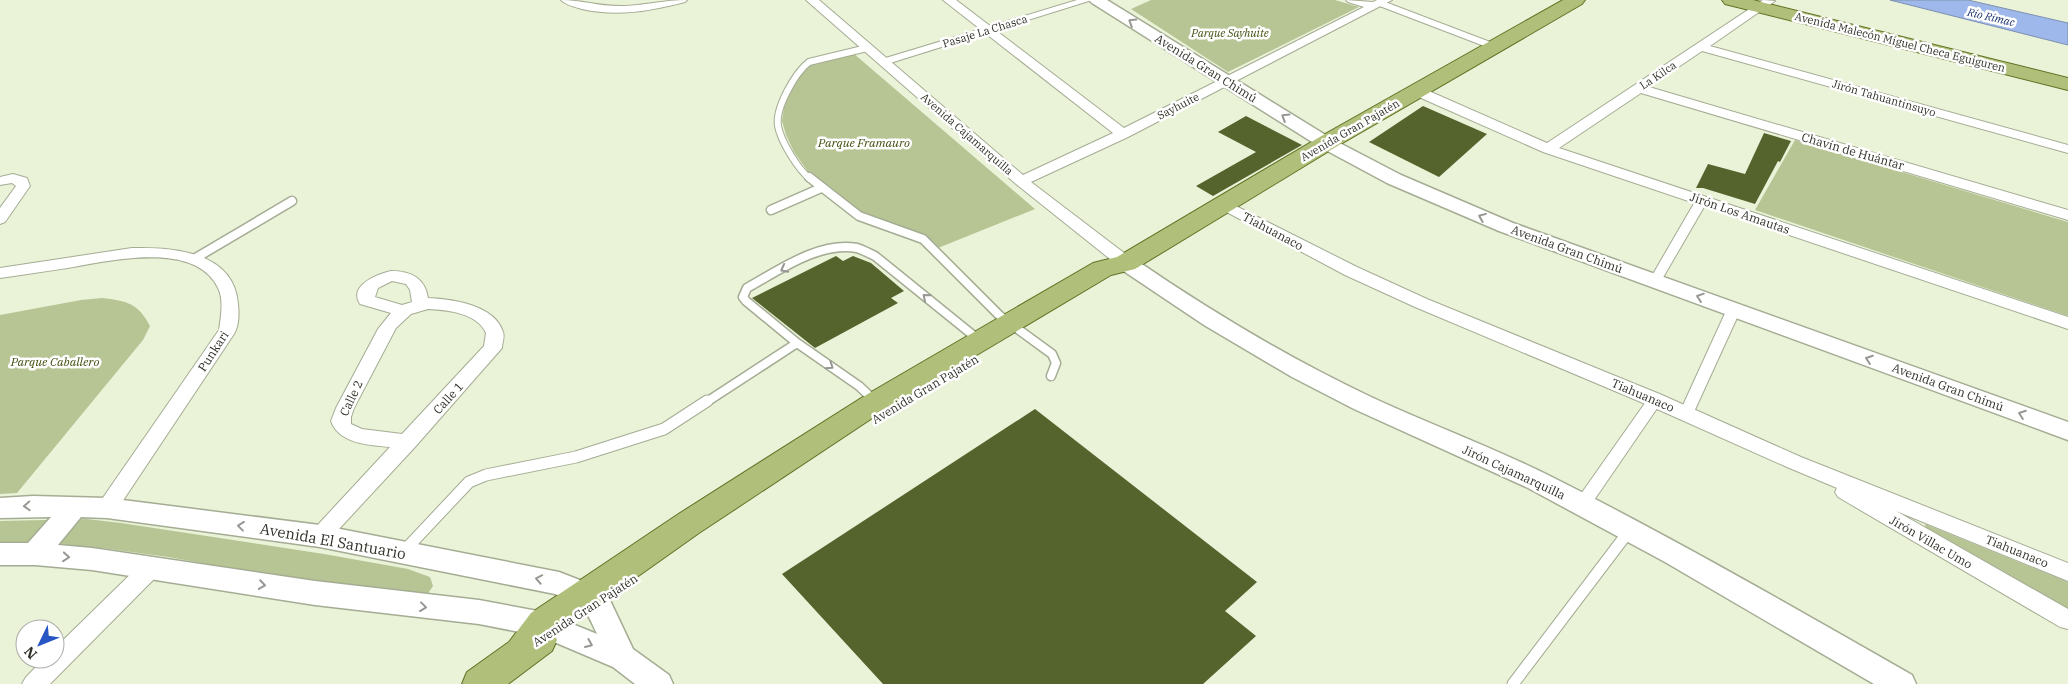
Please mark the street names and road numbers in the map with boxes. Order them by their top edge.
street label: Avenida Malecón Miguel Checa Eguiguren [1793,9,2007,75]
street label: Pasaje La Chasca [941,11,1029,51]
street label: Avenida Gran Chimú [1152,30,1260,106]
street label: La Kilca [1637,58,1679,92]
street label: Jirón Tahuantinsuyo [1831,77,1937,119]
street label: Sayhuite [1155,89,1201,122]
street label: Avenida Cajamarquilla [918,90,1016,178]
street label: Avenida Gran Pajatén [1298,96,1402,164]
street label: Chavín de Huántar [1800,129,1907,173]
street label: Jirón Los Amautas [1688,189,1792,237]
street label: Tiahuanaco [1240,209,1306,253]
street label: Avenida Gran Chimú [1509,222,1625,276]
street label: Punkari [194,328,232,374]
street label: Avenida Gran Pajatén [869,351,981,427]
street label: Avenida Gran Chimú [1890,360,2006,414]
street label: Tiahuanaco [1609,375,1677,415]
street label: Calle 2 [336,378,366,418]
street label: Calle 1 [430,379,466,417]
street label: Jirón Cajamarquilla [1460,442,1568,503]
street label: Jirón Villac Umo [1887,512,1975,572]
street label: Avenida El Santuario [259,519,407,563]
street label: Tiahuanaco [1983,532,2051,571]
street label: Avenida Gran Pajatén [530,570,641,650]

